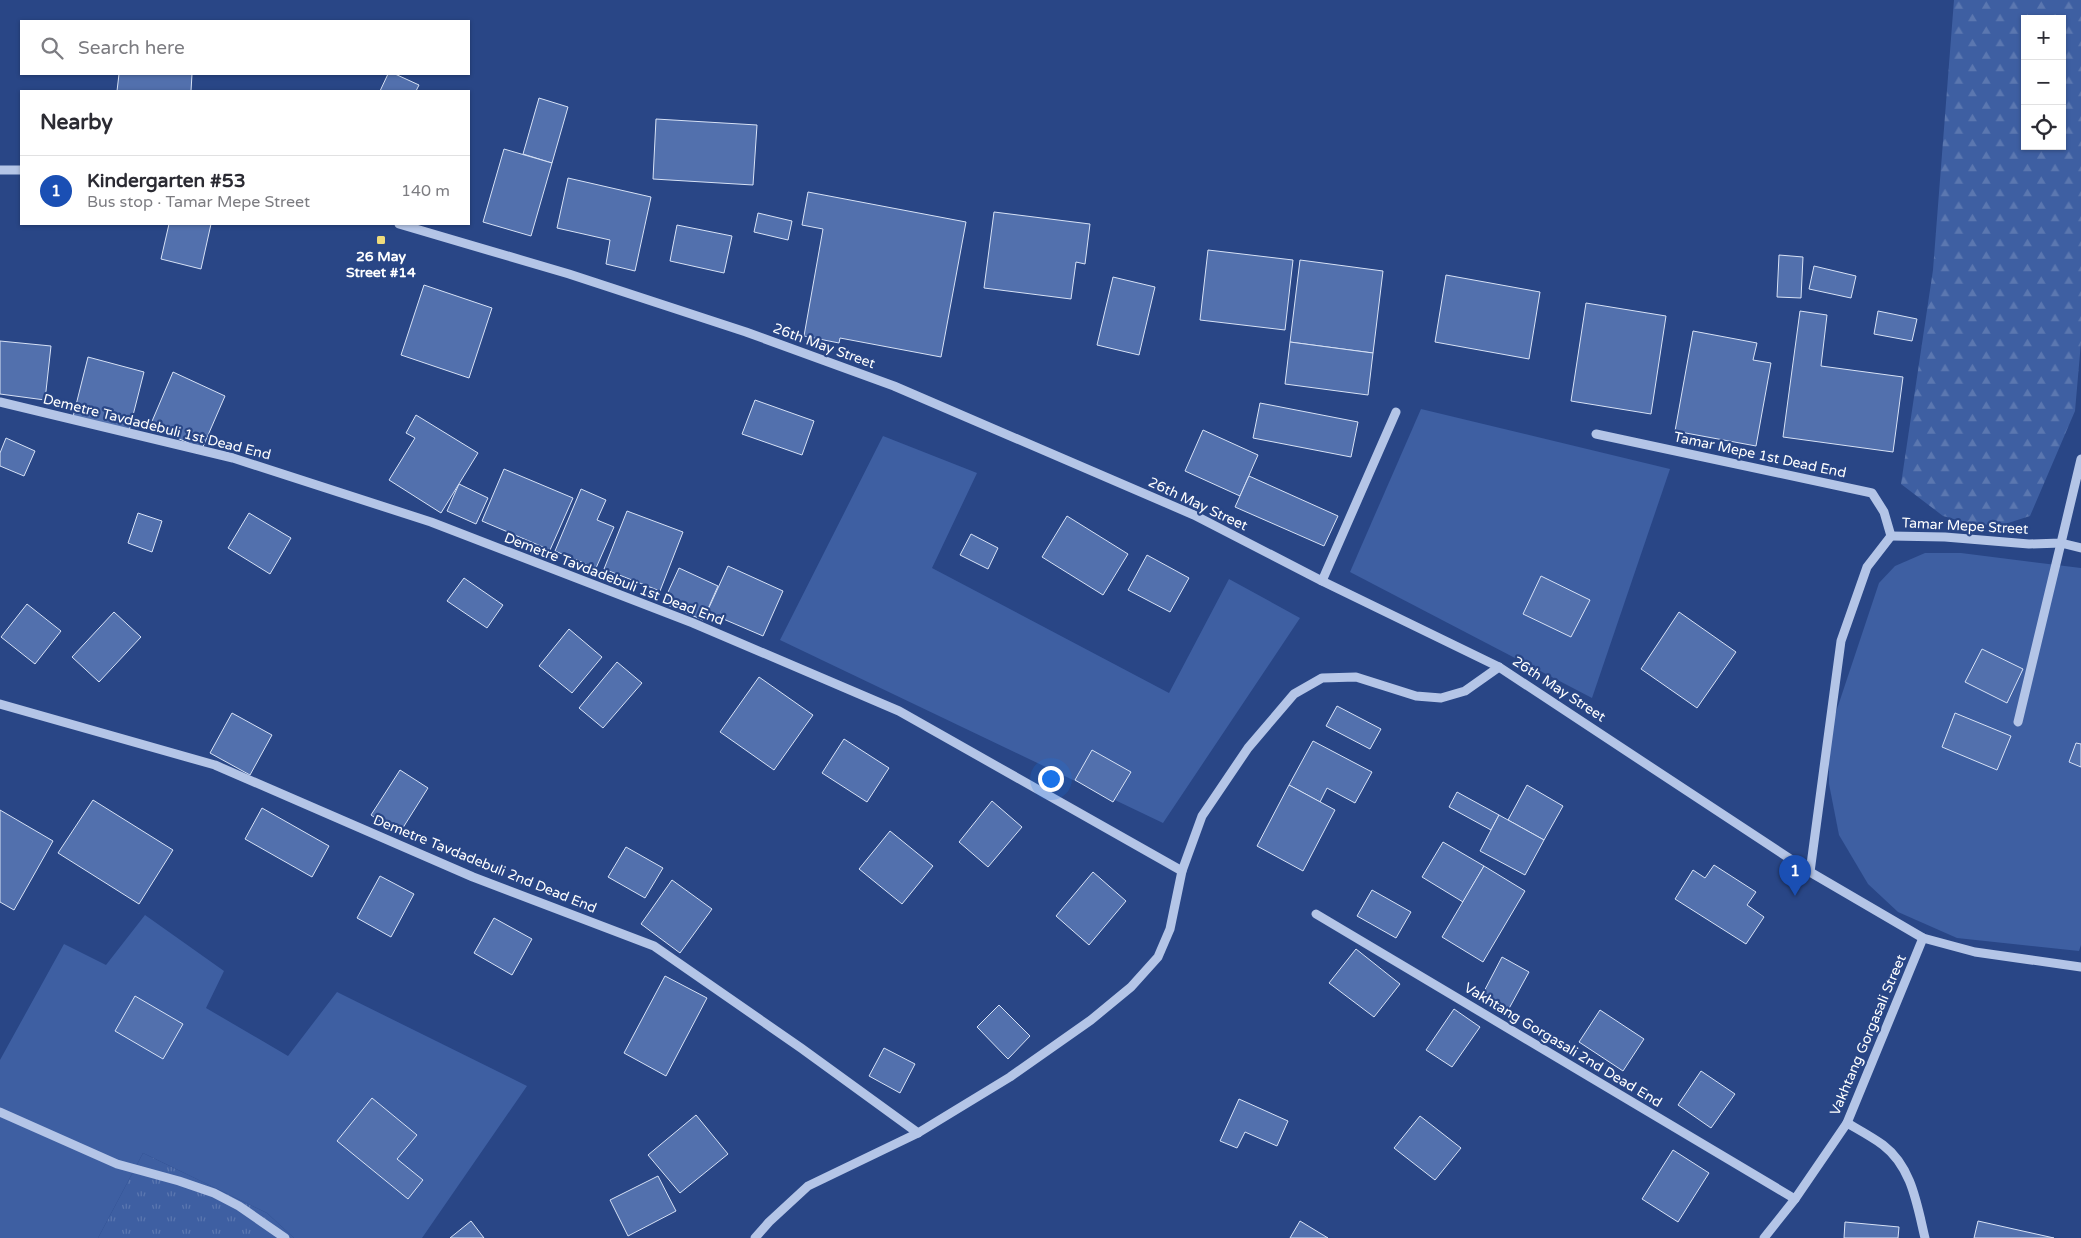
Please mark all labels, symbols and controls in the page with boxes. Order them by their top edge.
map controls [2021,15,2066,150]
button: + [2021,15,2066,60]
search box [20,20,470,75]
icon: search [38,34,66,62]
text: Search here [78,37,185,59]
button: − [2021,60,2066,105]
button: locate [2021,105,2066,150]
text: Nearby [40,110,113,135]
text: Kindergarten #53 [87,170,246,192]
text: 1 [51,181,61,201]
text: 140 m [401,181,450,201]
text: Bus stop · Tamar Mepe Street [87,192,310,212]
marker: 26 May Street #14 [375,234,387,246]
place label: 26 May Street #14 [346,248,416,281]
street label: 26th May Street [771,320,878,373]
street label: Demetre Tavdadebuli 1st Dead End [41,390,273,464]
street label: Tamar Mepe 1st Dead End [1672,428,1848,482]
street label: 26th May Street [1146,474,1251,535]
street label: Tamar Mepe Street [1901,514,2029,538]
street label: Demetre Tavdadebuli 1st Dead End [502,529,726,629]
street label: 26th May Street [1509,653,1609,726]
your location [1038,766,1064,792]
street label: Demetre Tavdadebuli 2nd Dead End [371,811,599,917]
pin: 1 [1779,855,1811,896]
street label: Vakhtang Gorgasali Street [1826,951,1910,1118]
street label: Vakhtang Gorgasali 2nd Dead End [1461,979,1665,1111]

